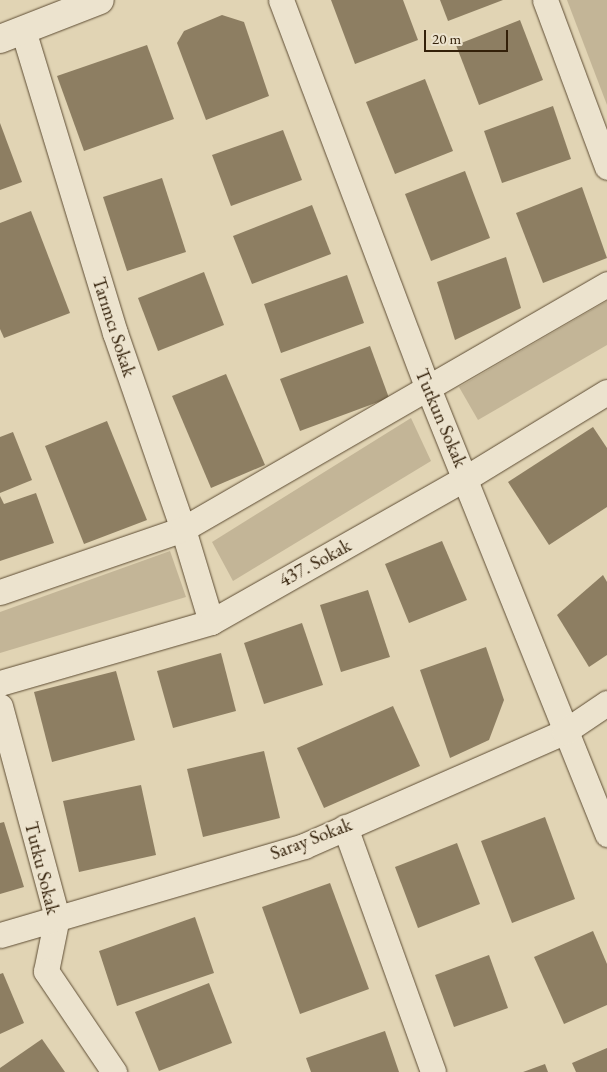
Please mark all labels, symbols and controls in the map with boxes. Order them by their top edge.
scale bar [427,20,511,52]
text: 20 m [432,29,461,48]
street label: Tarımcı Sokak [87,274,141,380]
street label: Tutkun Sokak [410,365,472,471]
street label: 437. Sokak [275,534,355,592]
street label: Saray Sokak [267,813,355,865]
street label: Tutku Sokak [19,819,65,917]

